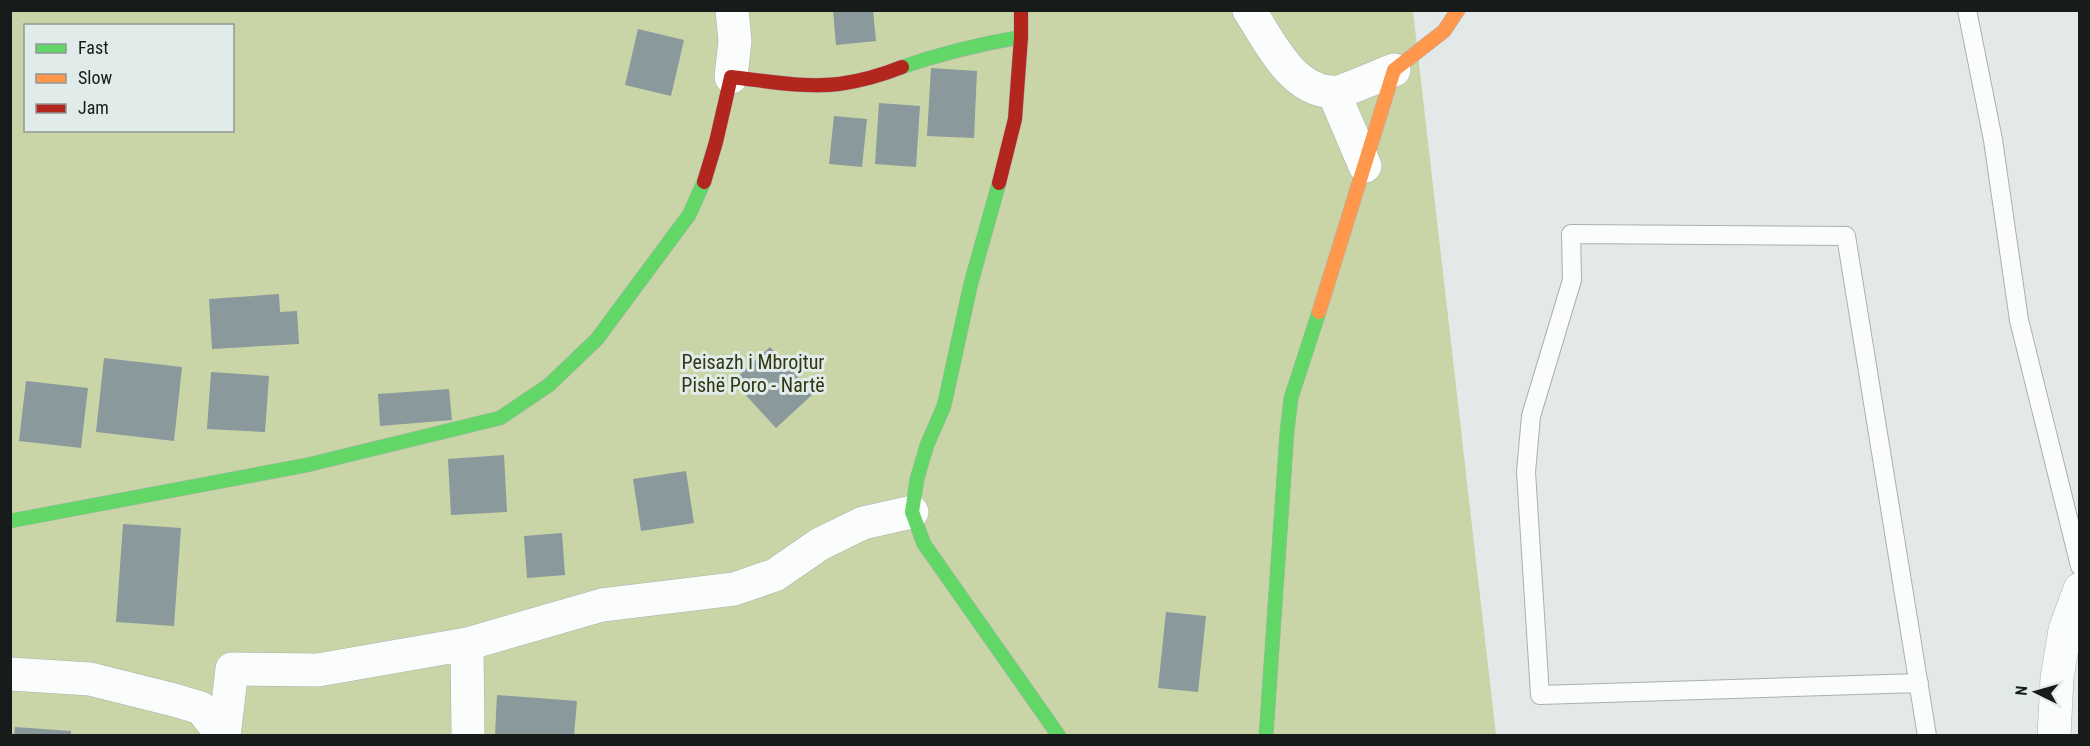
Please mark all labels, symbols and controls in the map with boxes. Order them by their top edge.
legend [24,24,234,132]
text: Fast [78,37,109,58]
text: Slow [78,67,113,88]
text: Jam [78,97,109,118]
park label: Peisazh i Mbrojtur Pishë Poro - Nartë [681,350,825,397]
north arrow [2006,662,2066,722]
text: N [2012,685,2031,696]

